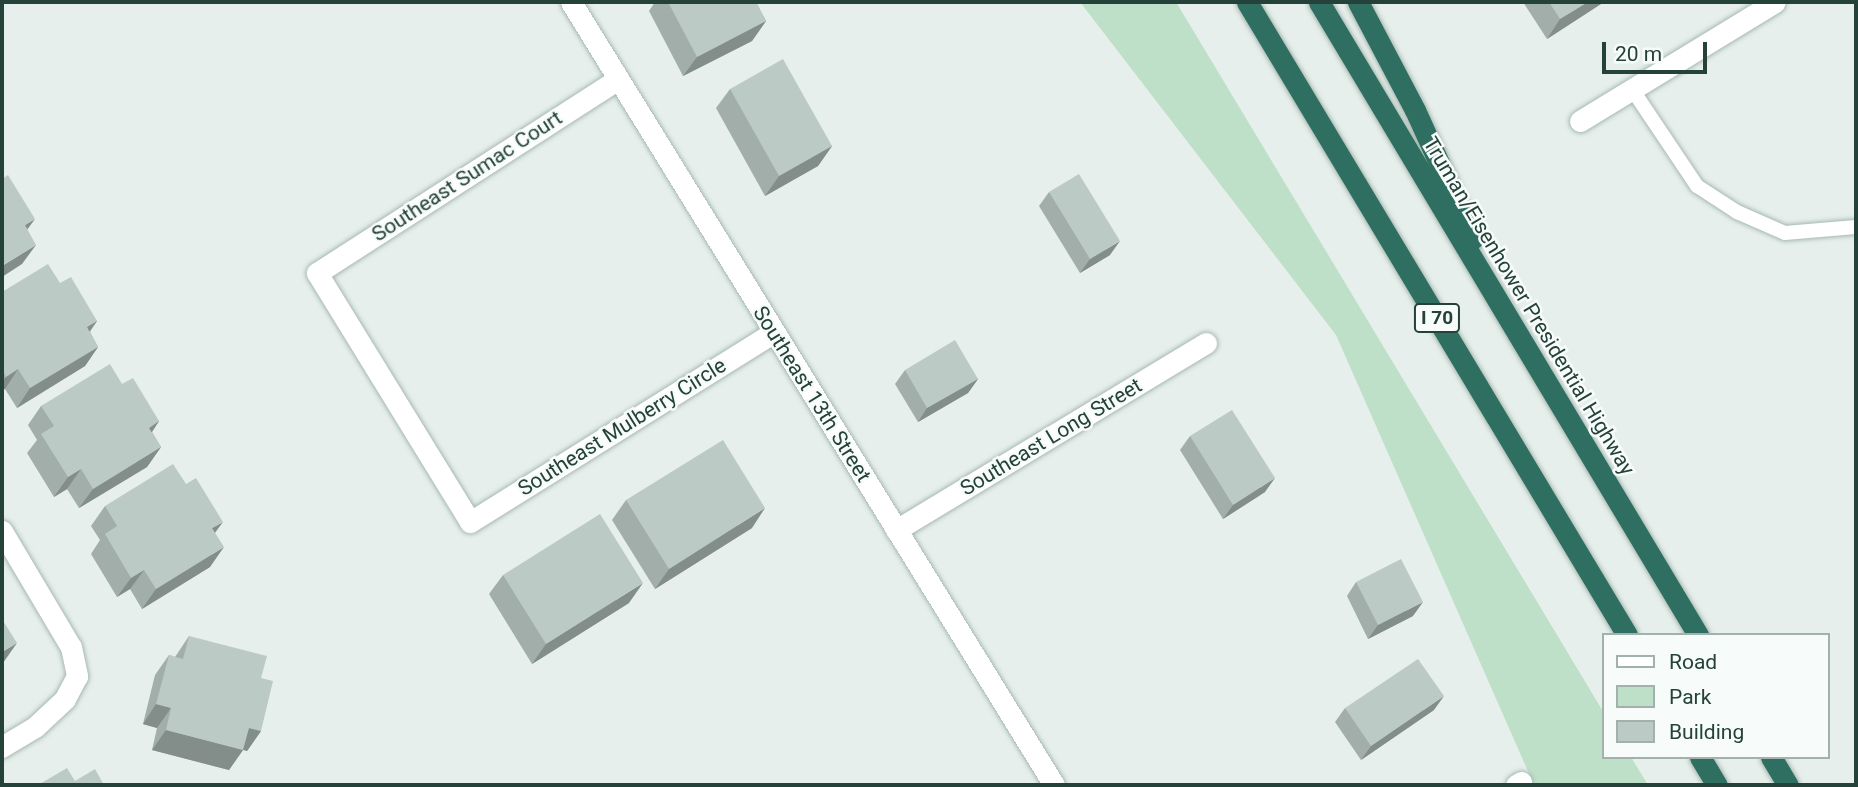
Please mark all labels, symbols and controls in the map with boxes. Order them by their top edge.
scale bar [1606,28,1711,72]
text: 20 m [1615,42,1662,66]
street label: Southeast Sumac Court [367,105,567,247]
street label: Truman/Eisenhower Presidential Highway [1418,132,1640,480]
street label: Southeast 13th Street [748,301,876,487]
road number: I 70 [1412,302,1462,334]
street label: Southeast Mulberry Circle [513,353,731,501]
street label: Southeast Long Street [956,373,1146,501]
legend [1602,633,1830,759]
text: Road [1669,650,1717,674]
text: Park [1669,685,1711,709]
text: Building [1669,720,1744,744]

